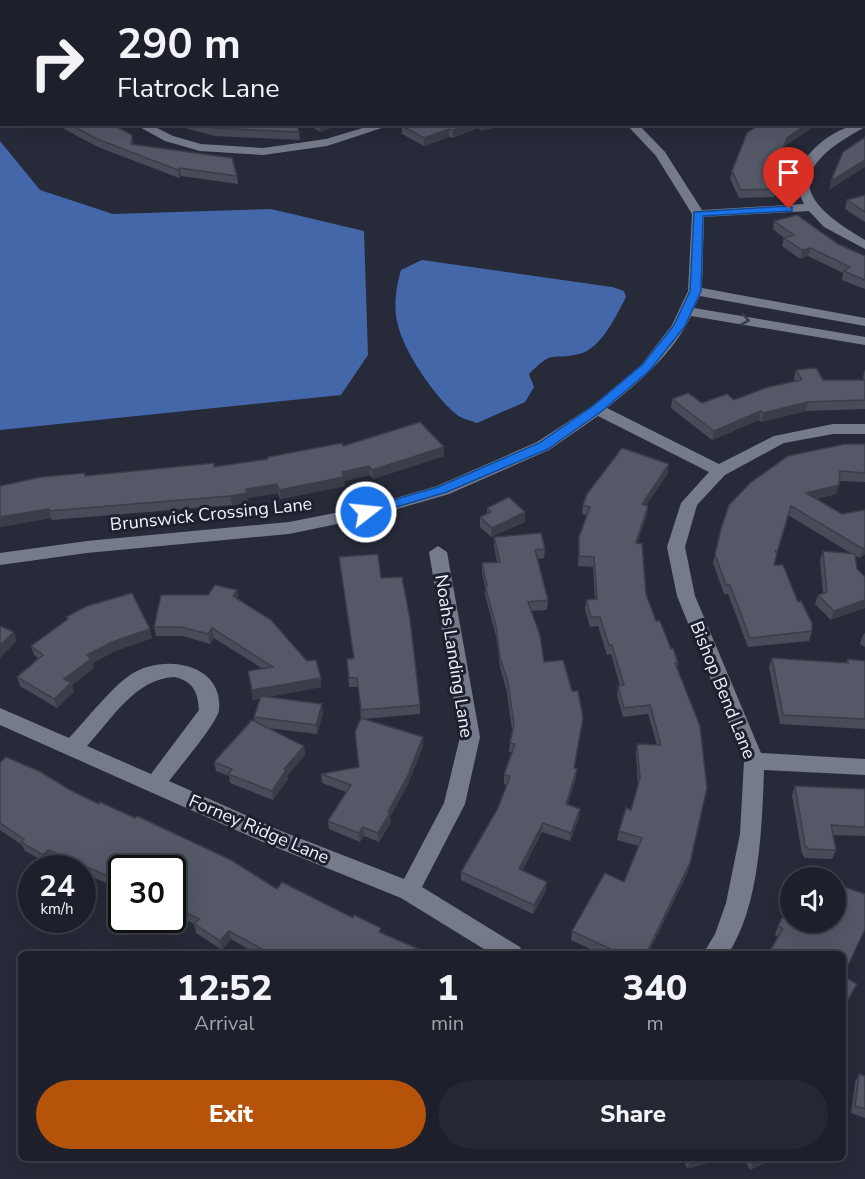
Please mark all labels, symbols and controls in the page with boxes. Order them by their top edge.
text: 290 m [117,16,241,73]
icon: right [18,24,96,102]
text: Flatrock Lane [117,70,280,107]
pin [763,147,814,209]
icon: arrive [772,156,805,189]
one-way arrow [740,314,749,326]
position arrow [334,480,398,544]
street label: Brunswick Crossing Lane [109,491,313,537]
street label: Noahs Landing Lane [429,573,479,739]
street label: Bishop Bend Lane [684,618,762,762]
street label: Forney Ridge Lane [185,789,333,869]
speed limit sign: 30 [108,855,186,933]
text: 24 [39,866,75,907]
map controls [780,867,846,933]
button: sound [780,867,846,933]
text: km/h [40,899,74,919]
text: 12:52 [177,964,272,1013]
text: 1 [437,964,458,1013]
text: 340 [623,964,687,1013]
text: Arrival [194,1010,255,1037]
text: min [431,1010,464,1037]
text: m [646,1010,664,1037]
button: Exit [36,1080,426,1149]
button: Share [438,1080,828,1149]

